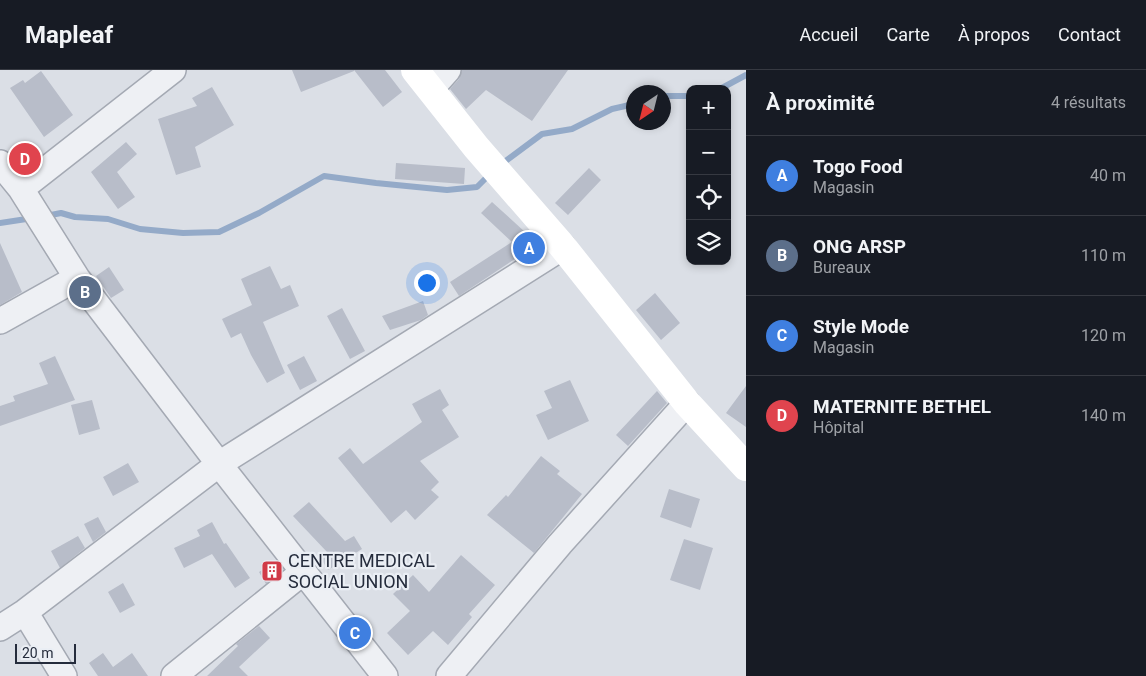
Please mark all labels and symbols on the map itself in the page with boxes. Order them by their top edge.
north arrow [626,85,671,130]
pin: D [9,140,41,178]
pin: A [513,229,545,267]
your location [414,270,440,296]
pin: B [69,273,101,311]
place label: CENTRE MEDICAL SOCIAL UNION [288,550,435,592]
building icon: CENTRE MEDICAL SOCIAL UNION [260,559,284,583]
pin: C [339,614,371,652]
scale bar [15,641,76,664]

